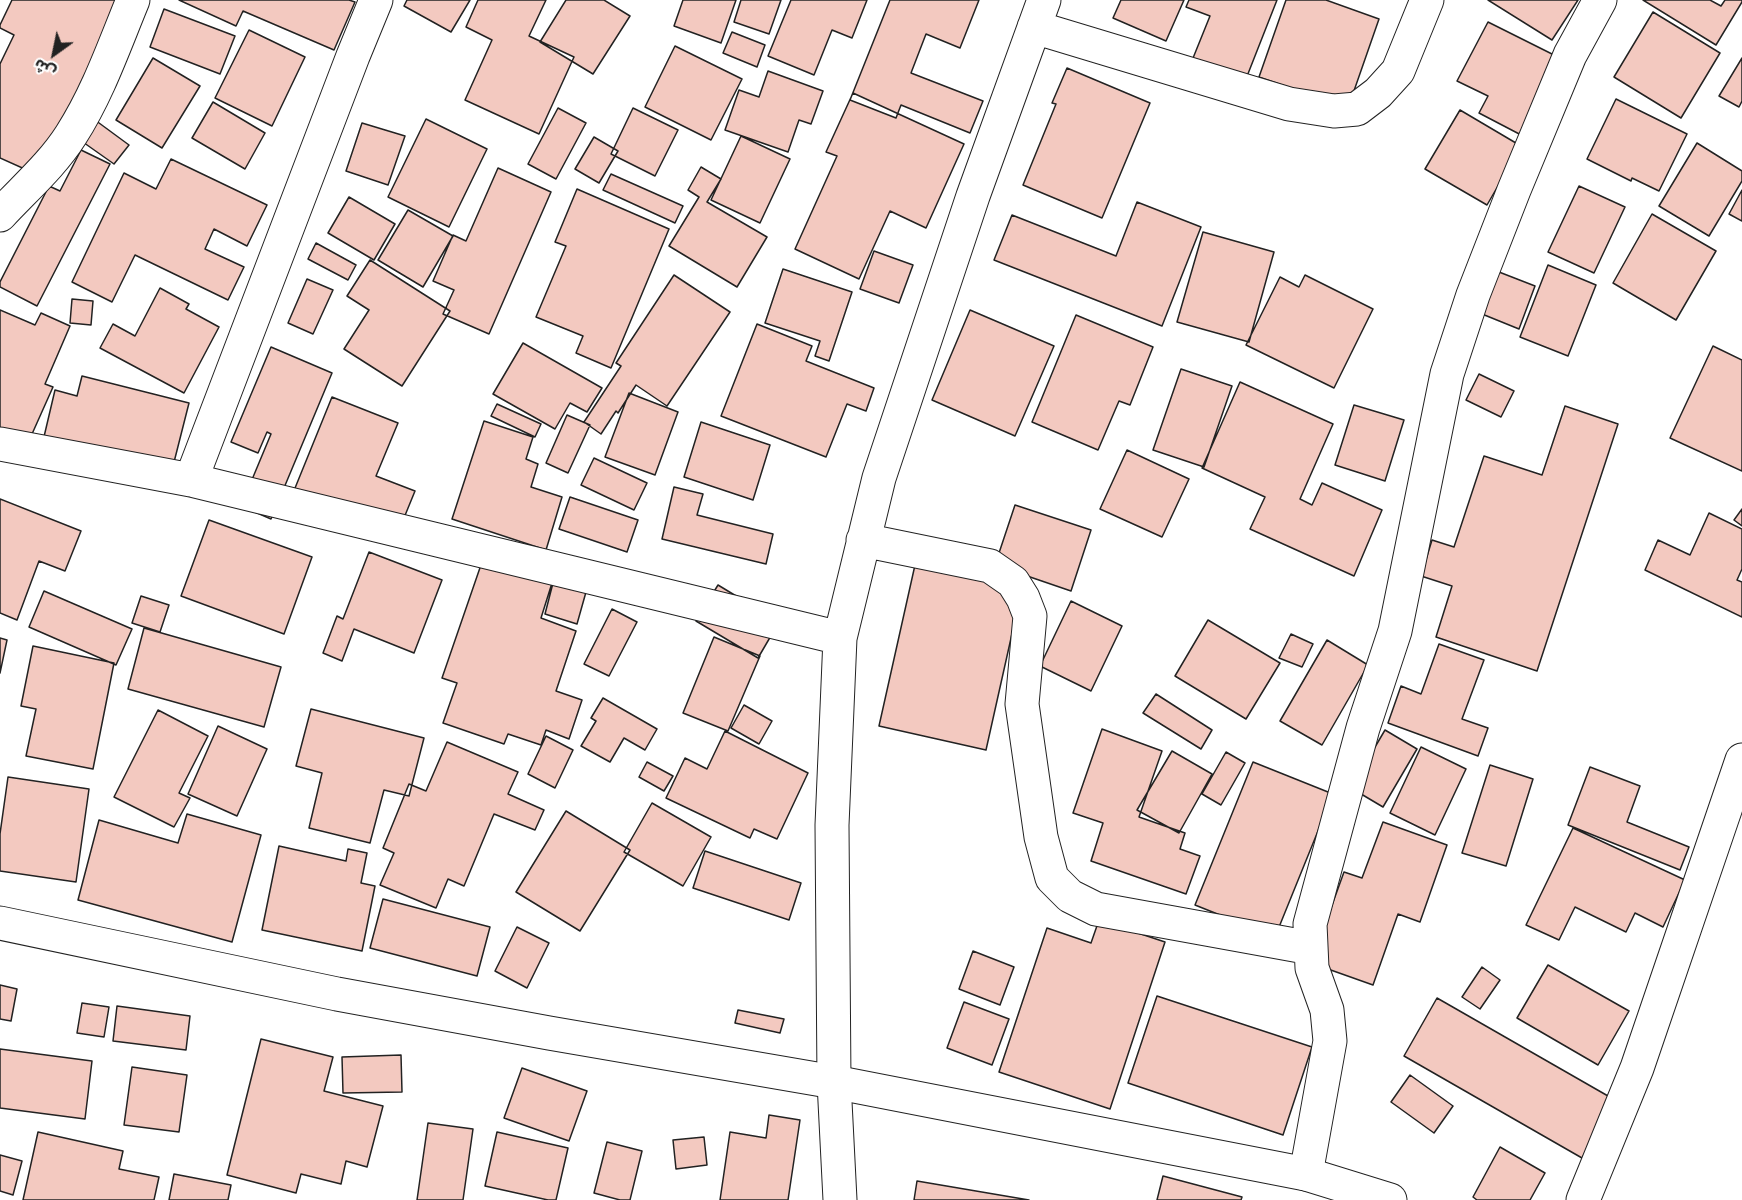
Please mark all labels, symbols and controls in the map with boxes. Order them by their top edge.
north arrow [24,24,84,84]
text: ش [28,53,60,85]

